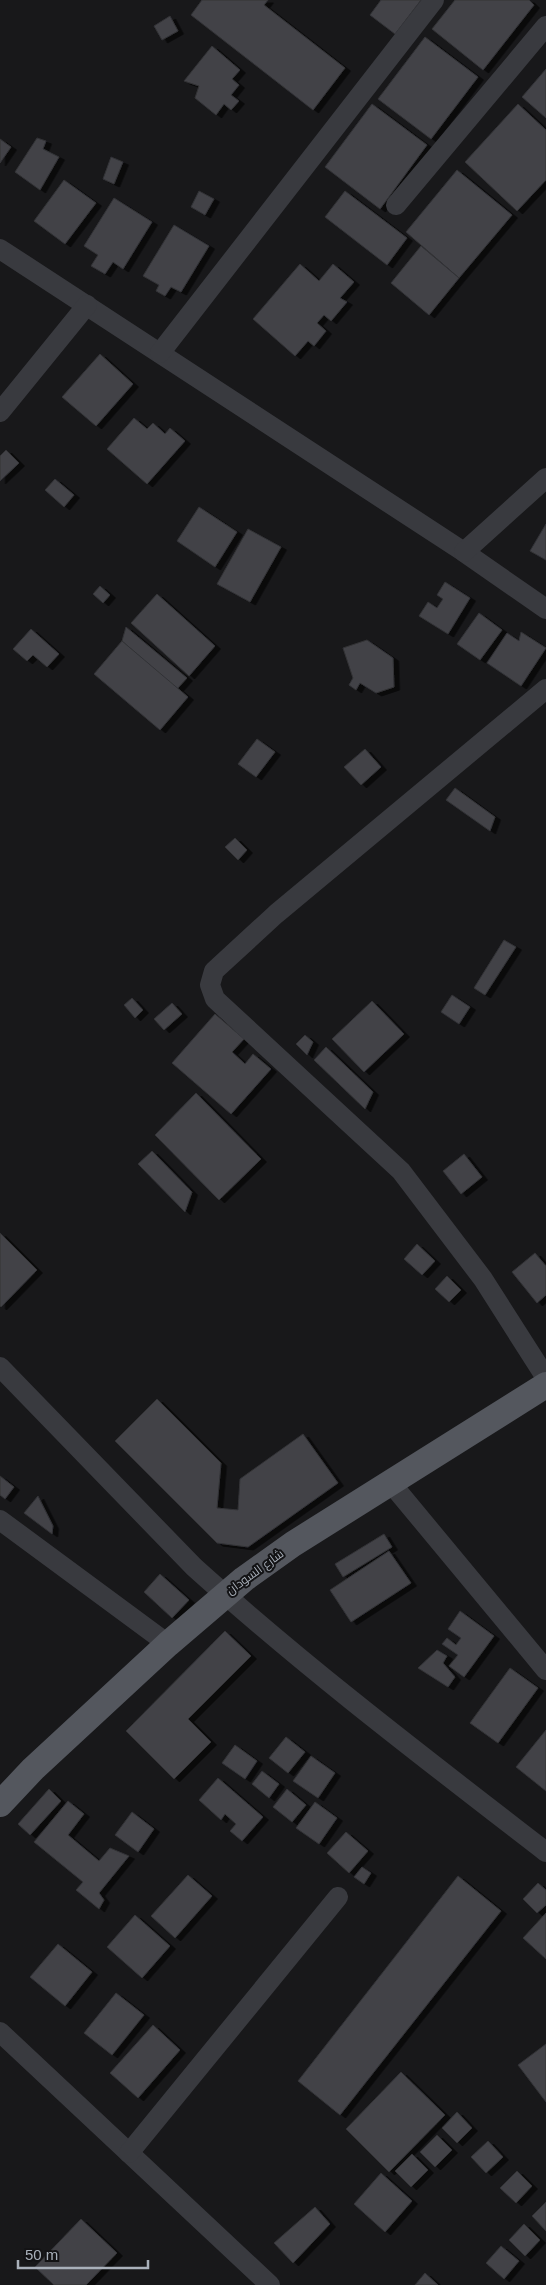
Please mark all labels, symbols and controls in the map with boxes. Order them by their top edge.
street label: شارع السودان [224,1546,287,1598]
scale bar [18,2238,148,2270]
text: 50 m [25,2246,58,2263]

